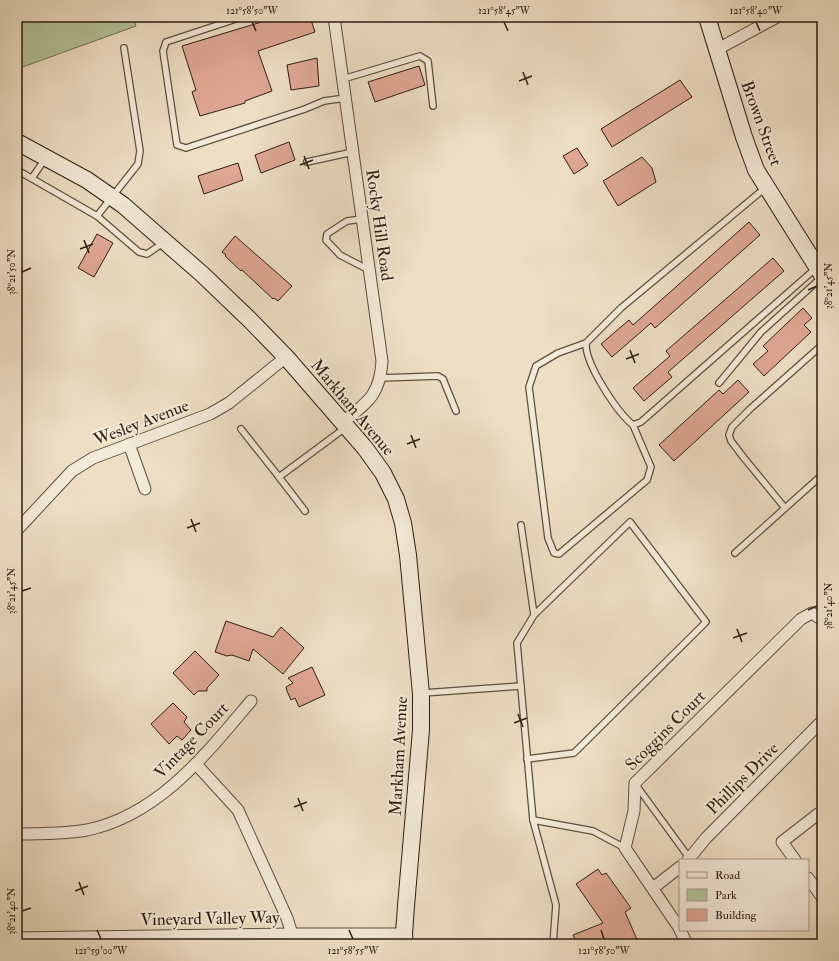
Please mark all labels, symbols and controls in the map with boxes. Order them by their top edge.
text: 121°58'50"W [226,5,278,17]
text: 121°58'45"W [478,5,531,17]
text: 121°58'40"W [730,5,783,17]
street label: Brown Street [736,78,787,169]
street label: Rocky Hill Road [360,168,398,283]
text: 38°21'50"N [6,249,18,295]
text: 38°21'45"N [823,263,835,309]
street label: Markham Avenue [306,355,399,460]
street label: Wesley Avenue [90,395,192,452]
text: 38°21'45"N [6,568,18,614]
text: 38°21'40"N [823,582,835,630]
street label: Scoggins Court [621,685,710,775]
street label: Markham Avenue [385,696,412,816]
street label: Vintage Court [150,697,233,783]
street label: Phillips Drive [702,738,784,820]
legend [679,859,809,931]
text: Road [715,868,740,883]
text: 38°21'40"N [6,887,18,935]
text: Park [715,888,737,903]
street label: Vineyard Valley Way [140,907,280,931]
text: Building [715,908,758,923]
text: 121°59'00"W [75,945,128,957]
text: 121°58'55"W [328,945,379,957]
text: 121°58'50"W [578,945,630,957]

